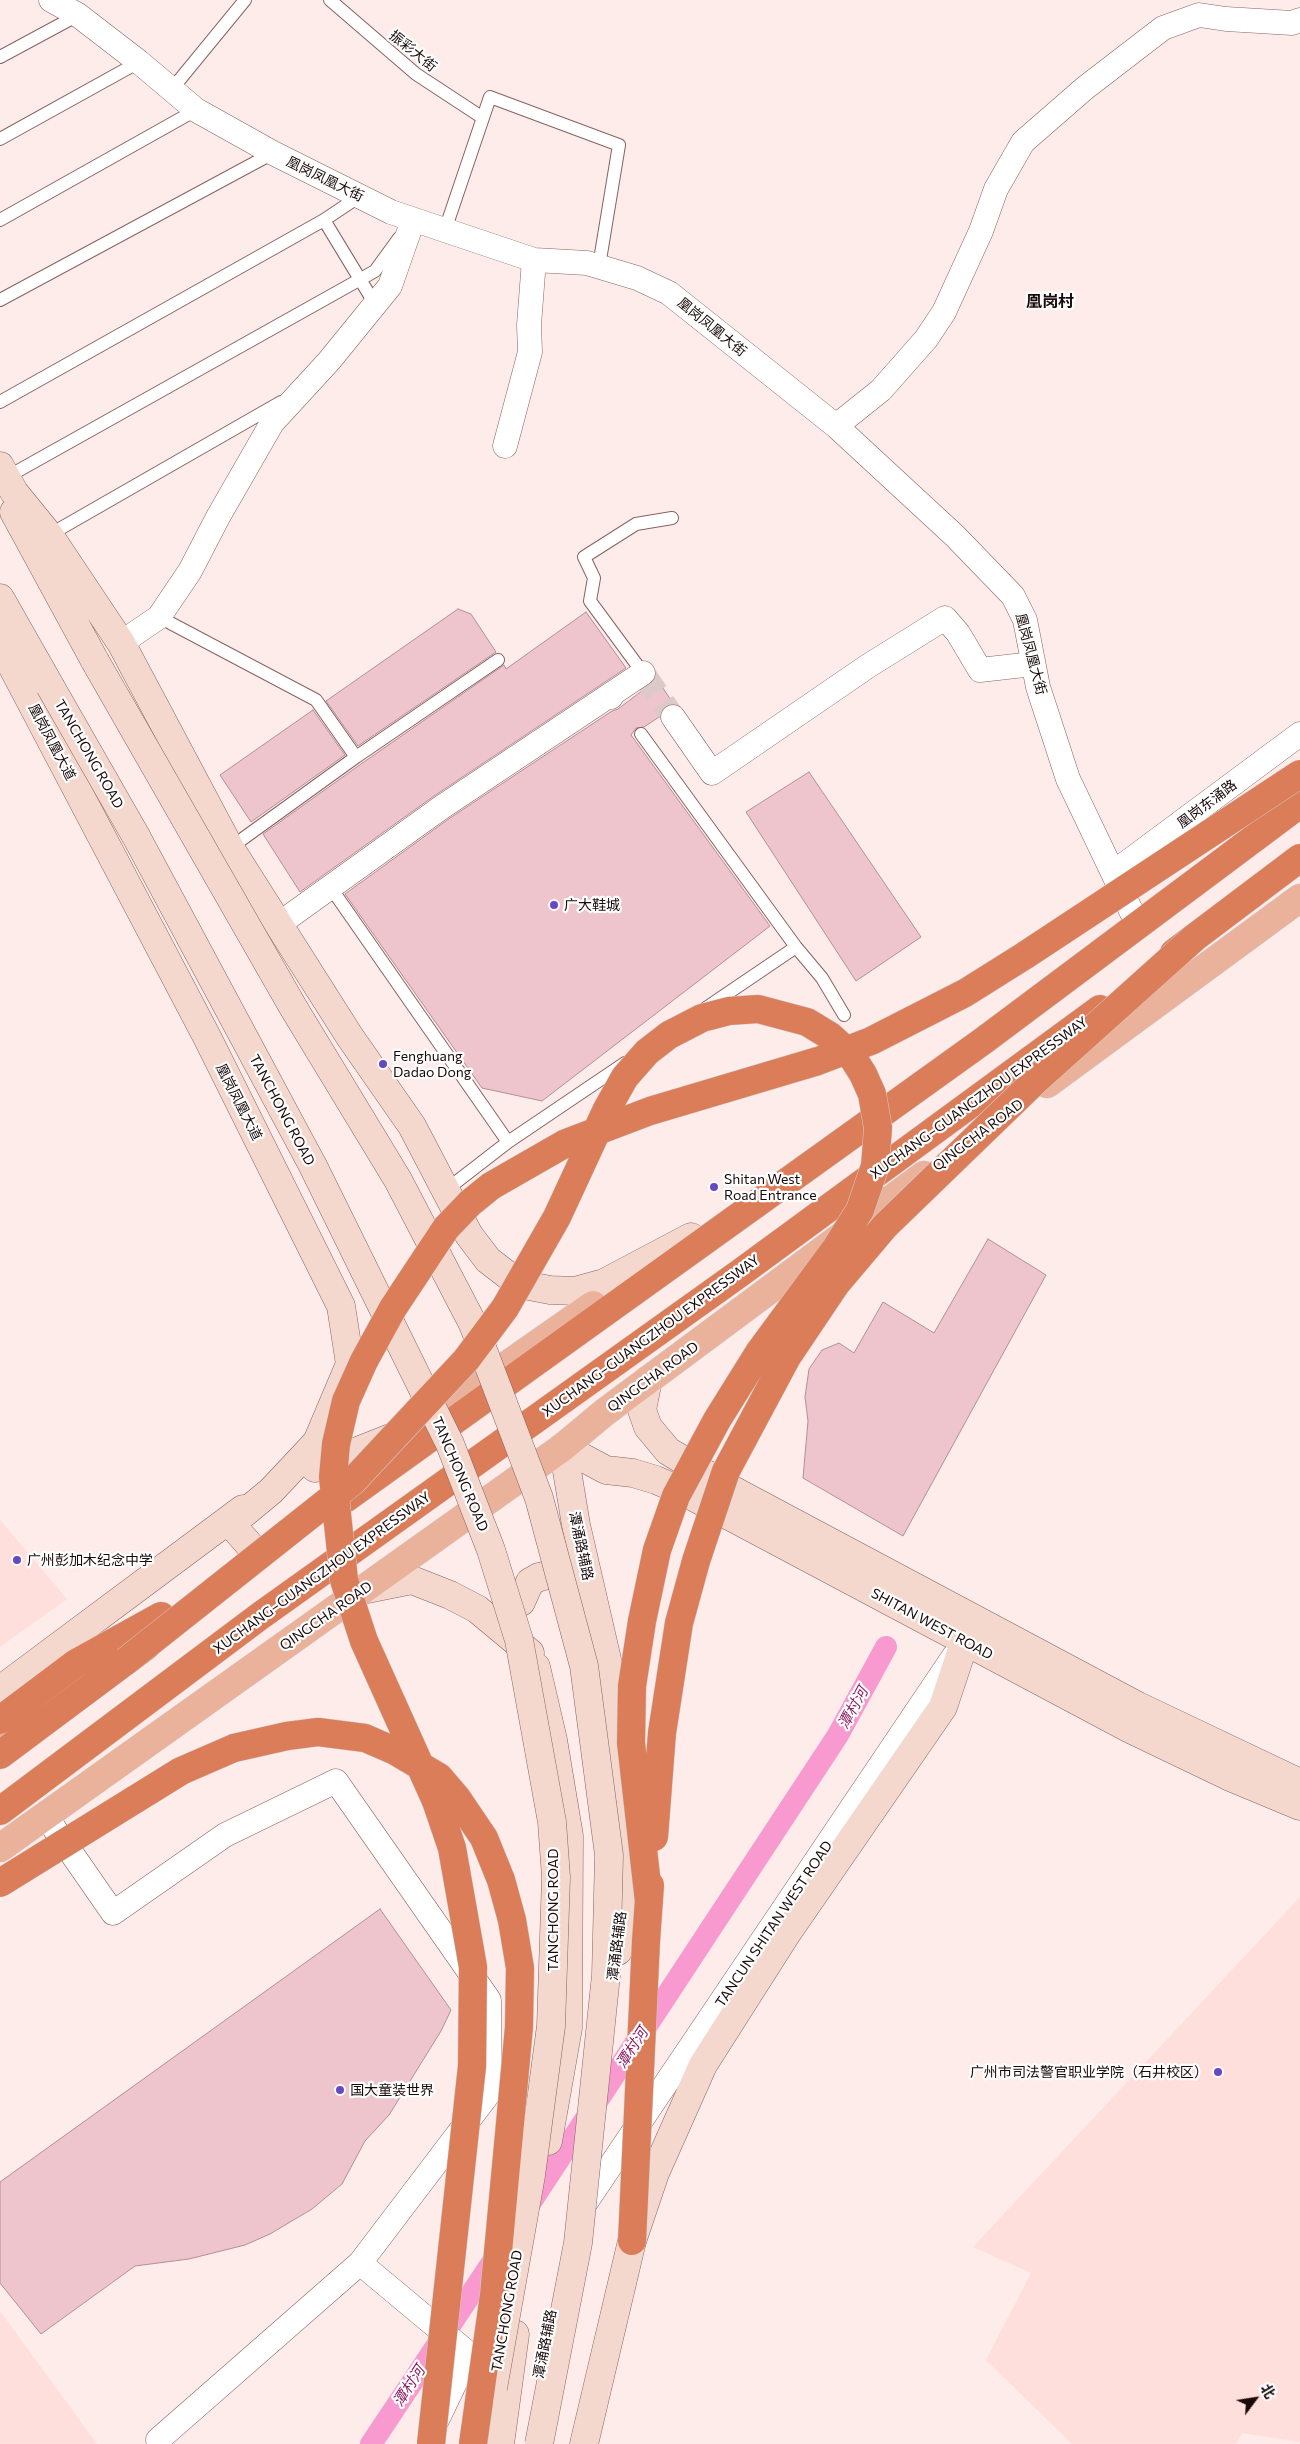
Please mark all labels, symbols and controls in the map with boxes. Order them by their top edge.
street label: 振彩大街 [386,27,440,75]
street label: 凰岗凤凰大街 [284,153,366,205]
district label: 凰岗村 [1026,292,1074,312]
street label: 凰岗凤凰大街 [674,294,750,360]
street label: 凰岗凤凰大街 [1012,611,1050,697]
street label: TANCHONG ROAD [51,696,127,812]
street label: 凰岗凤凰大道 [25,701,79,783]
street label: 凰岗东涌路 [1174,776,1240,832]
place label: 广大鞋城 [564,897,620,913]
marker: 广大鞋城 [548,899,560,911]
street label: XUCHANG–GUANGZHOU EXPRESSWAY [867,1013,1091,1183]
place label: Fenghuang Dadao Dong [393,1048,471,1080]
street label: TANCHONG ROAD [246,1052,318,1168]
marker: Fenghuang Dadao Dong [377,1058,389,1070]
street label: 凰岗凤凰大道 [212,1061,266,1143]
street label: QINGCHA ROAD [930,1096,1026,1174]
place label: Shitan West Road Entrance [724,1171,817,1204]
marker: Shitan West Road Entrance [708,1181,720,1193]
street label: XUCHANG–GUANGZHOU EXPRESSWAY [539,1251,763,1421]
street label: QINGCHA ROAD [604,1338,702,1416]
street label: TANCHONG ROAD [428,1414,492,1534]
street label: XUCHANG–GUANGZHOU EXPRESSWAY [210,1488,434,1658]
street label: 潭涌路辅路 [566,1510,596,1582]
place label: 广州彭加木纪念中学 [27,1552,153,1568]
marker: 广州彭加木纪念中学 [11,1554,23,1566]
street label: QINGCHA ROAD [277,1578,375,1654]
street label: SHITAN WEST ROAD [868,1585,996,1663]
water label: 潭村河 [834,1684,872,1732]
street label: TANCUN SHITAN WEST ROAD [712,1838,836,2010]
street label: TANCHONG ROAD [545,1848,561,1972]
street label: 潭涌路辅路 [604,1910,630,1982]
water label: 潭村河 [612,2024,652,2072]
place label: 广州市司法警官职业学院（石井校区） [970,2064,1208,2080]
marker: 广州市司法警官职业学院（石井校区） [1212,2066,1224,2078]
place label: 国大童装世界 [350,2082,434,2098]
marker: 国大童装世界 [334,2084,346,2096]
street label: TANCHONG ROAD [488,2249,526,2373]
street label: 潭涌路辅路 [530,2308,560,2380]
water label: 潭村河 [389,2362,429,2410]
north arrow [1230,2374,1280,2424]
text: 北 [1257,2381,1279,2401]

